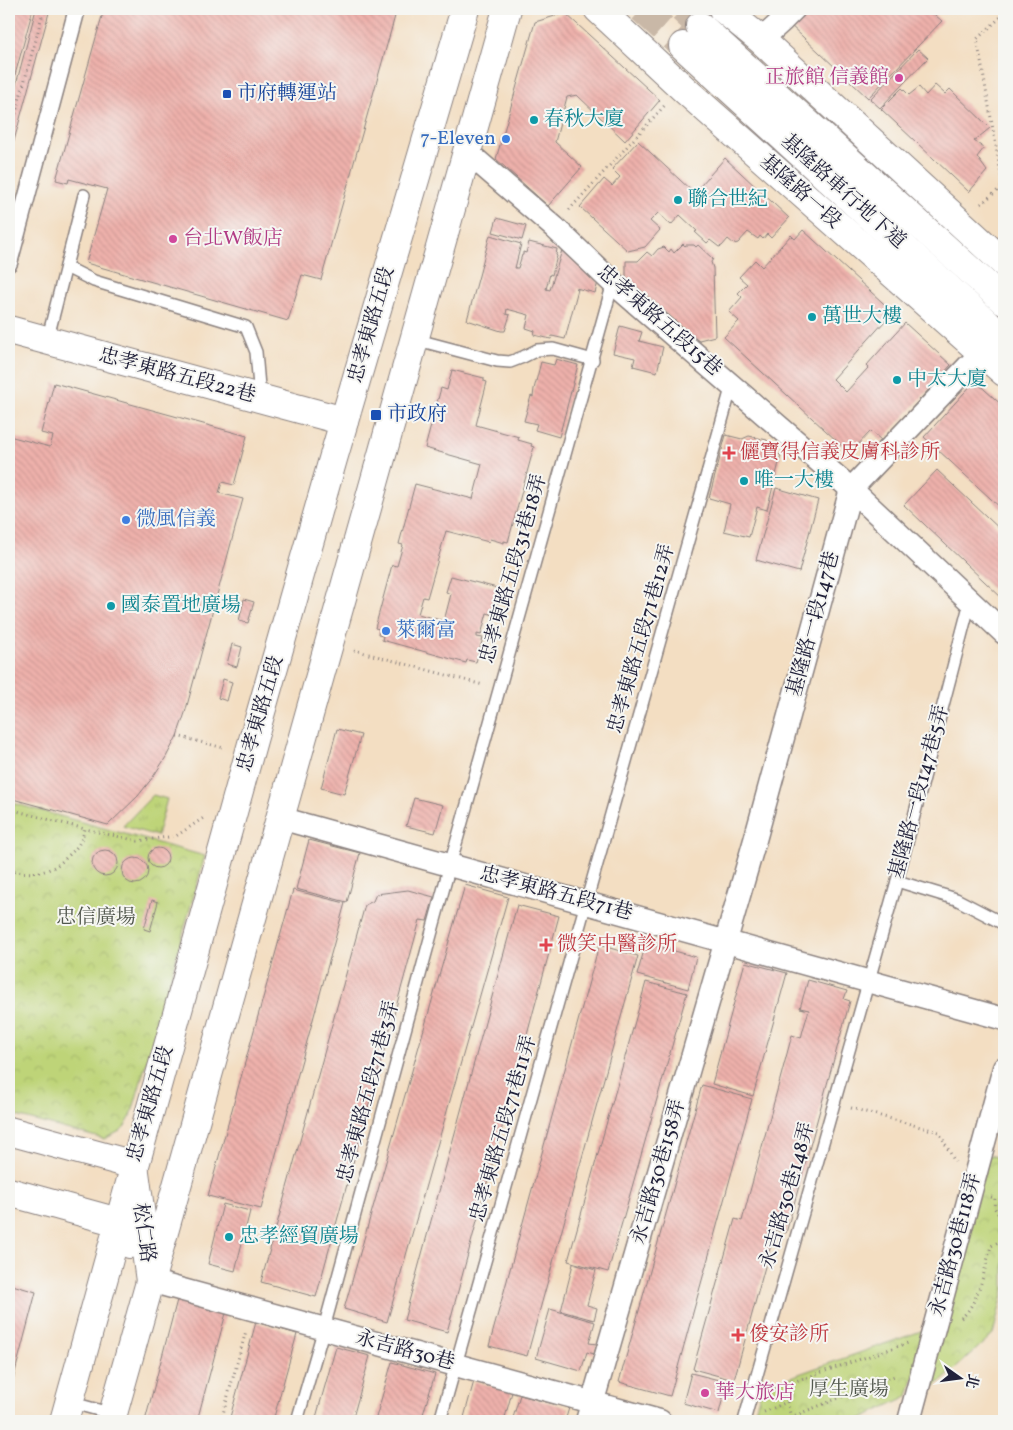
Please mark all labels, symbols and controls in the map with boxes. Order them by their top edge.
place label: 正旅館 信義館 [765,64,889,92]
marker: 正旅館 信義館 [893,72,905,84]
place label: 市府轉運站 [237,80,337,108]
marker: 市府轉運站 [221,88,233,100]
place label: 春秋大廈 [544,106,624,134]
marker: 春秋大廈 [528,114,540,126]
place label: 7-Eleven [420,125,496,153]
street label: 基隆路車行地下道 [774,128,912,256]
marker: 7-Eleven [500,133,512,145]
street label: 基隆路一段 [753,149,847,235]
place label: 聯合世紀 [688,186,768,214]
marker: 聯合世紀 [672,194,684,206]
place label: 台北W飯店 [183,225,283,253]
marker: 台北W飯店 [167,233,179,245]
street label: 忠孝東路五段15巷 [590,259,728,383]
street label: 忠孝東路五段 [342,263,402,387]
place label: 萬世大樓 [822,303,902,331]
marker: 萬世大樓 [806,311,818,323]
street label: 忠孝東路五段22巷 [95,342,259,410]
place label: 中太大廈 [907,366,987,394]
marker: 中太大廈 [891,374,903,386]
place label: 市政府 [387,401,447,429]
marker: 市政府 [369,408,383,422]
place label: 儷寶得信義皮膚科診所 [740,439,940,467]
marker: 儷寶得信義皮膚科診所 [722,446,736,460]
place label: 唯一大樓 [754,467,834,495]
street label: 忠孝東路五段31巷18弄 [474,471,554,667]
marker: 唯一大樓 [738,475,750,487]
place label: 微風信義 [136,506,216,534]
marker: 微風信義 [120,514,132,526]
street label: 忠孝東路五段71巷12弄 [602,541,682,737]
street label: 基隆路一段147巷 [781,548,847,700]
place label: 國泰置地廣場 [121,592,241,620]
marker: 國泰置地廣場 [105,600,117,612]
place label: 萊爾富 [396,617,456,645]
marker: 萊爾富 [380,625,392,637]
street label: 忠孝東路五段 [231,652,291,776]
street label: 基隆路一段147巷5弄 [883,702,957,882]
street label: 忠孝東路五段71巷 [476,860,636,928]
park label: 忠信廣場 [56,904,136,932]
place label: 微笑中醫診所 [557,931,677,959]
marker: 微笑中醫診所 [539,938,553,952]
street label: 忠孝東路五段71巷3弄 [331,998,407,1186]
street label: 忠孝東路五段71巷11弄 [464,1032,544,1226]
street label: 忠孝東路五段 [121,1042,181,1166]
street label: 永吉路30巷158弄 [625,1096,693,1248]
street label: 永吉路30巷148弄 [754,1119,822,1273]
street label: 永吉路30巷118弄 [923,1170,989,1320]
street label: 松仁路 [125,1201,161,1265]
place label: 忠孝經貿廣場 [239,1223,359,1251]
marker: 忠孝經貿廣場 [223,1231,235,1243]
place label: 俊安診所 [749,1321,829,1349]
street label: 永吉路30巷 [352,1324,458,1378]
marker: 俊安診所 [731,1328,745,1342]
north arrow [936,1352,986,1402]
text: 北 [960,1372,982,1390]
park label: 厚生廣場 [809,1376,889,1404]
place label: 華大旅店 [715,1379,795,1407]
marker: 華大旅店 [699,1387,711,1399]

